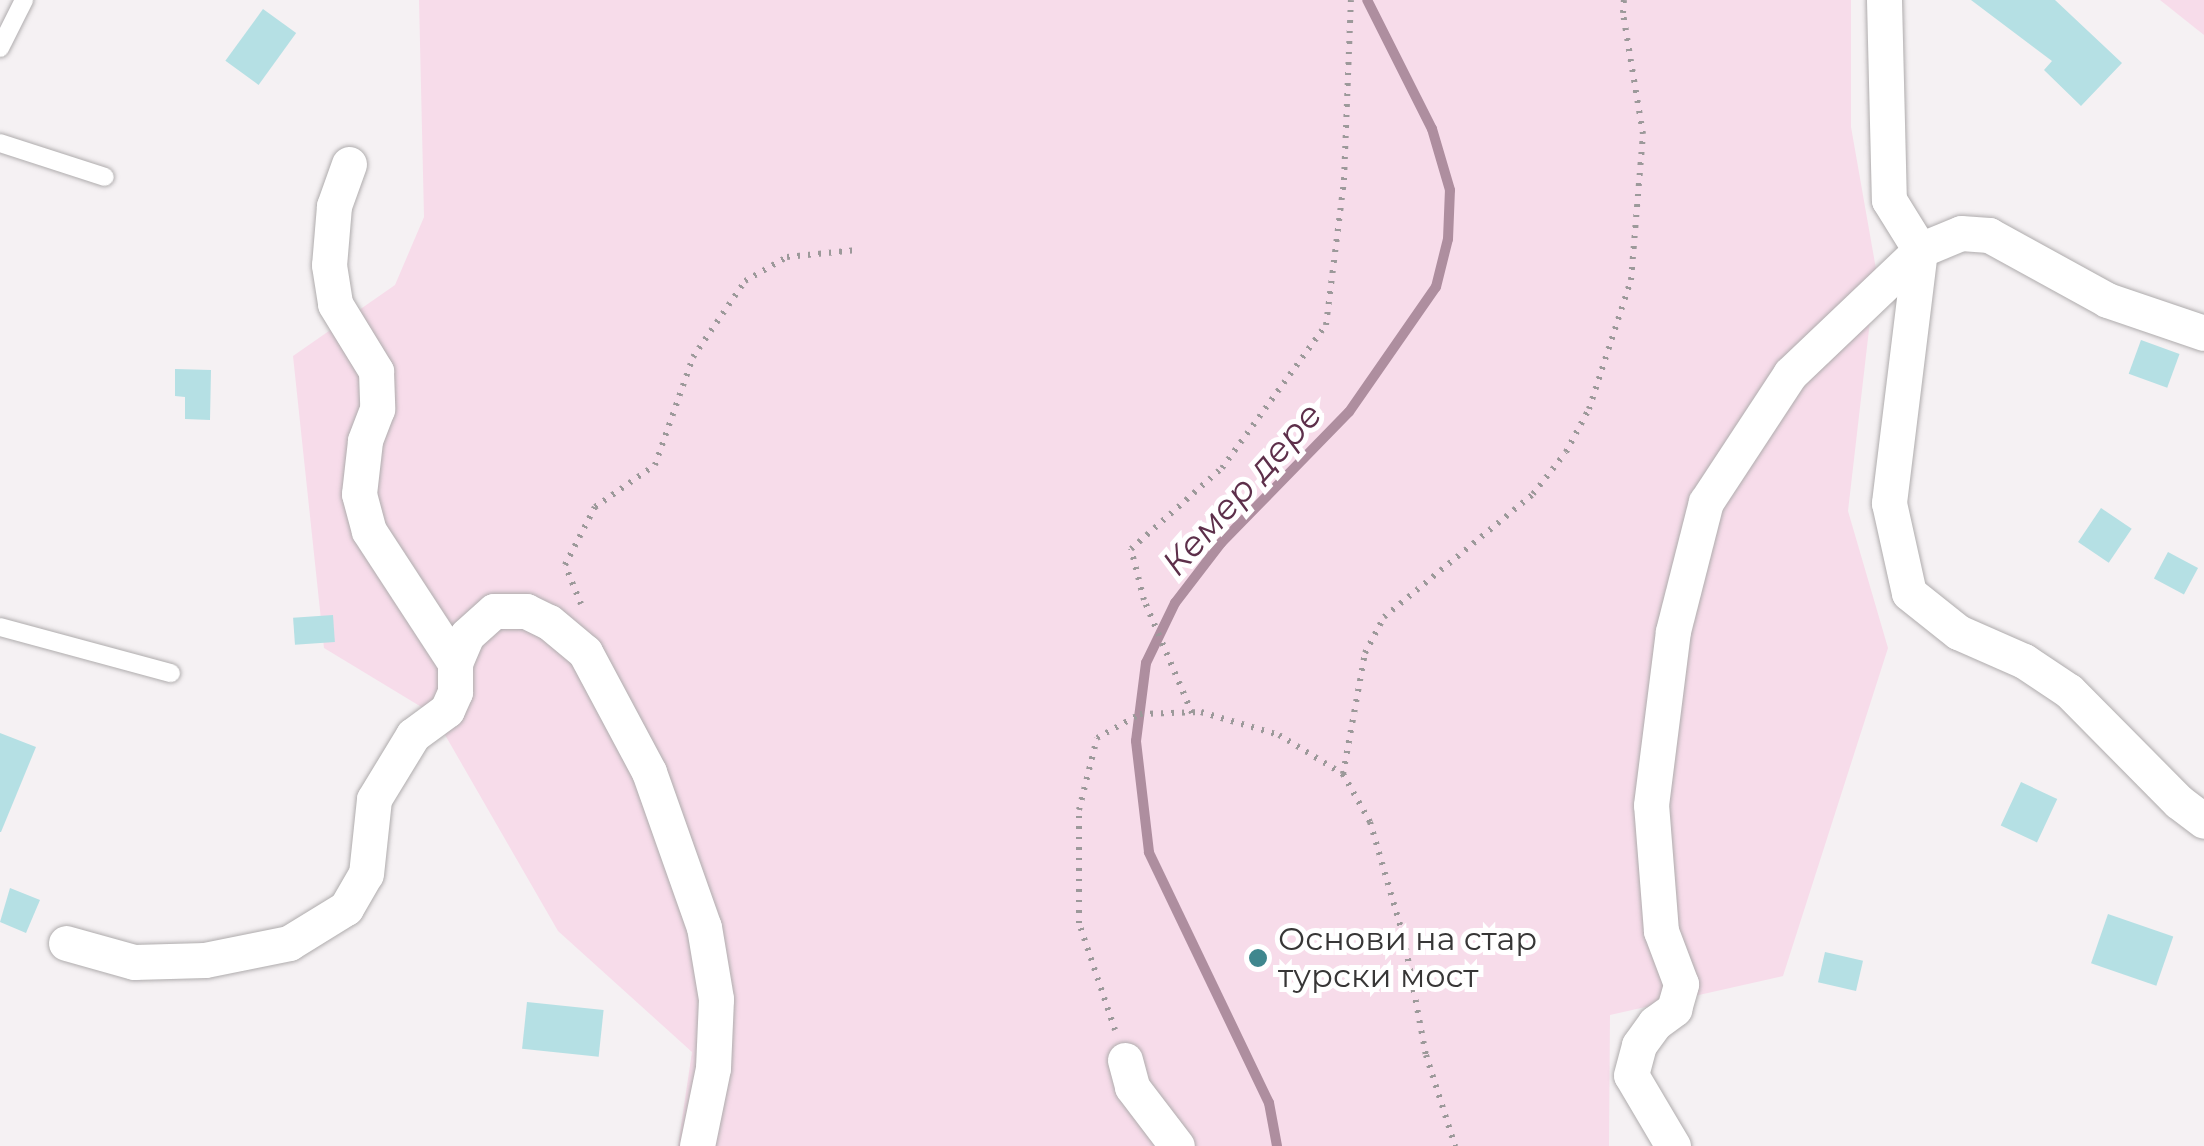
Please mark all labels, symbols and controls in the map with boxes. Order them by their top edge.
water label: Кемер дере [1153,394,1331,584]
place label: Основи на стар турски мост [1278,921,1537,996]
marker: Основи на стар турски мост [1247,947,1269,969]

